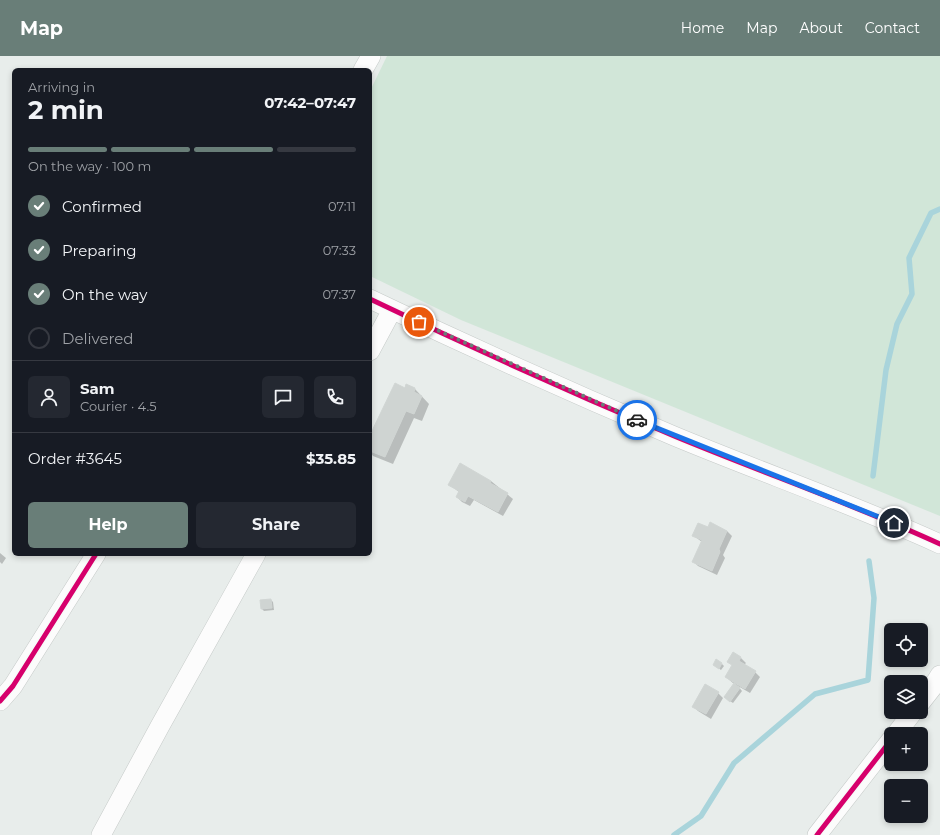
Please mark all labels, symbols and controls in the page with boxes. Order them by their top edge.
text: Map [20,17,63,40]
text: Home [681,19,724,37]
text: Map [746,19,777,37]
text: About [799,19,843,37]
text: Contact [865,19,920,37]
text: Arriving in [28,79,95,95]
text: 07:42–07:47 [264,93,356,112]
text: 2 min [28,94,104,126]
text: On the way · 100 m [28,158,151,174]
icon: check [28,195,50,217]
text: Confirmed [62,197,142,216]
text: 07:11 [328,198,356,214]
icon: check [28,239,50,261]
text: Preparing [62,241,137,260]
text: 07:33 [323,242,356,258]
icon: check [28,283,50,305]
text: On the way [62,285,147,304]
text: 07:37 [323,286,356,302]
pin [402,305,436,339]
icon: bag [408,311,430,333]
text: Delivered [62,329,134,348]
button: person [28,376,70,418]
button: chat [262,376,304,418]
button: phone [314,376,356,418]
text: Sam [80,379,115,398]
text: Courier · 4.5 [80,398,157,414]
courier [617,400,657,440]
icon: car [626,409,648,431]
text: Order #3645 [28,449,122,468]
text: $35.85 [306,449,356,468]
button: Help [28,502,188,548]
button: Share [196,502,356,548]
pin [877,506,911,540]
icon: home [883,512,905,534]
map controls [884,623,928,823]
button: locate [884,623,928,667]
button: layers [884,675,928,719]
button: + [884,727,928,771]
button: − [884,779,928,823]

